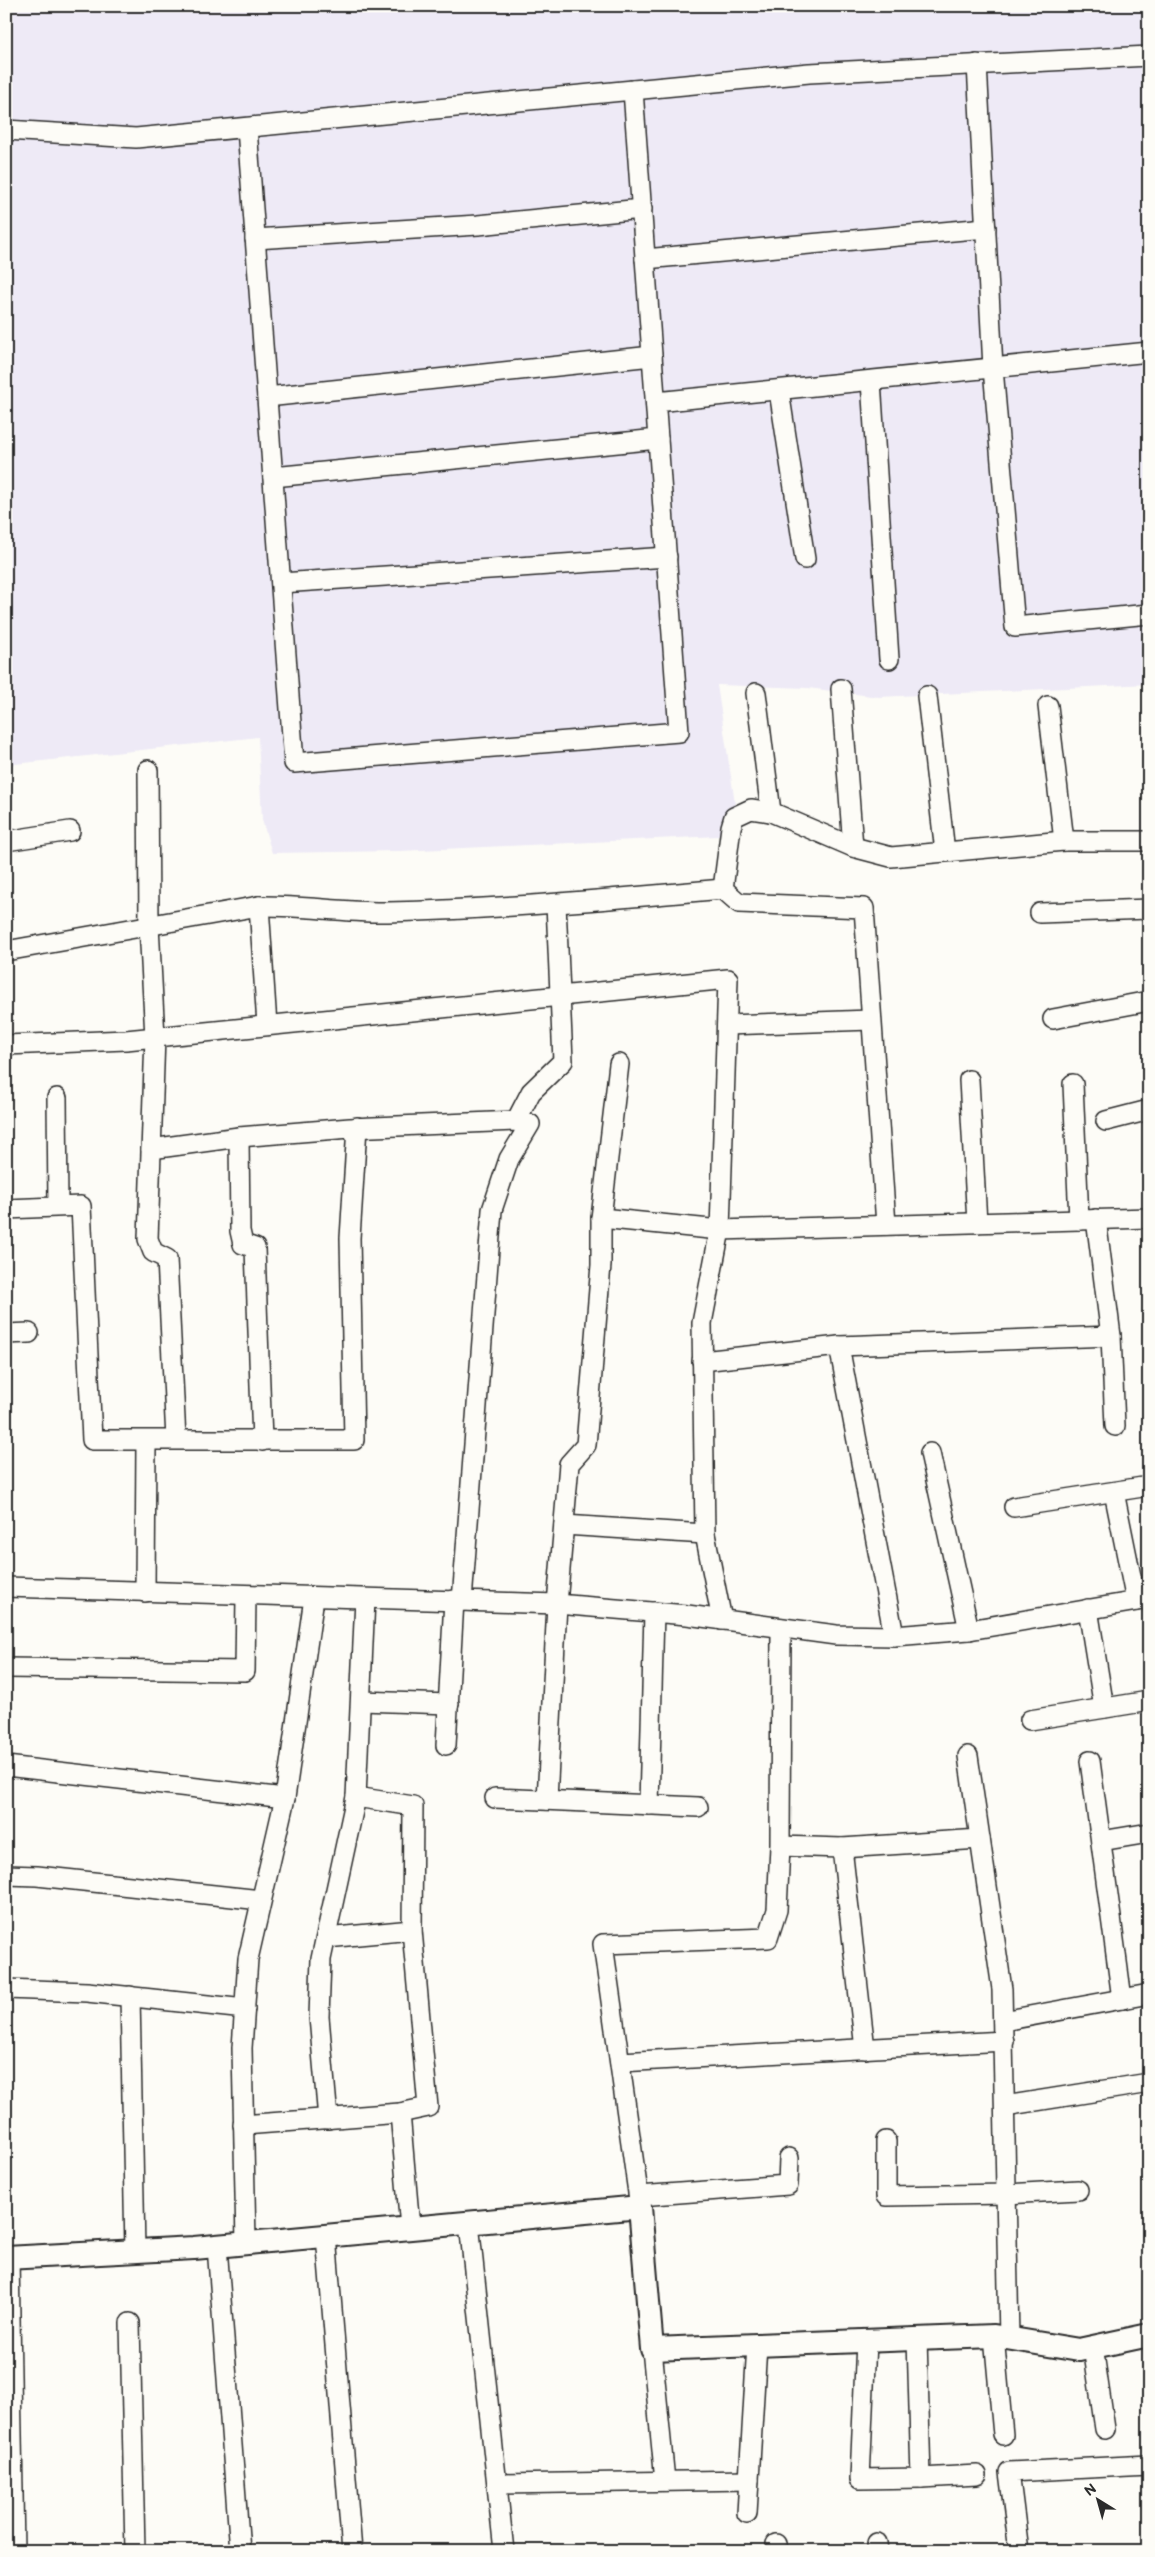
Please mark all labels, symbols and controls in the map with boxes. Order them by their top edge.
north arrow [1072,2474,1122,2524]
text: N [1081,2480,1100,2500]

